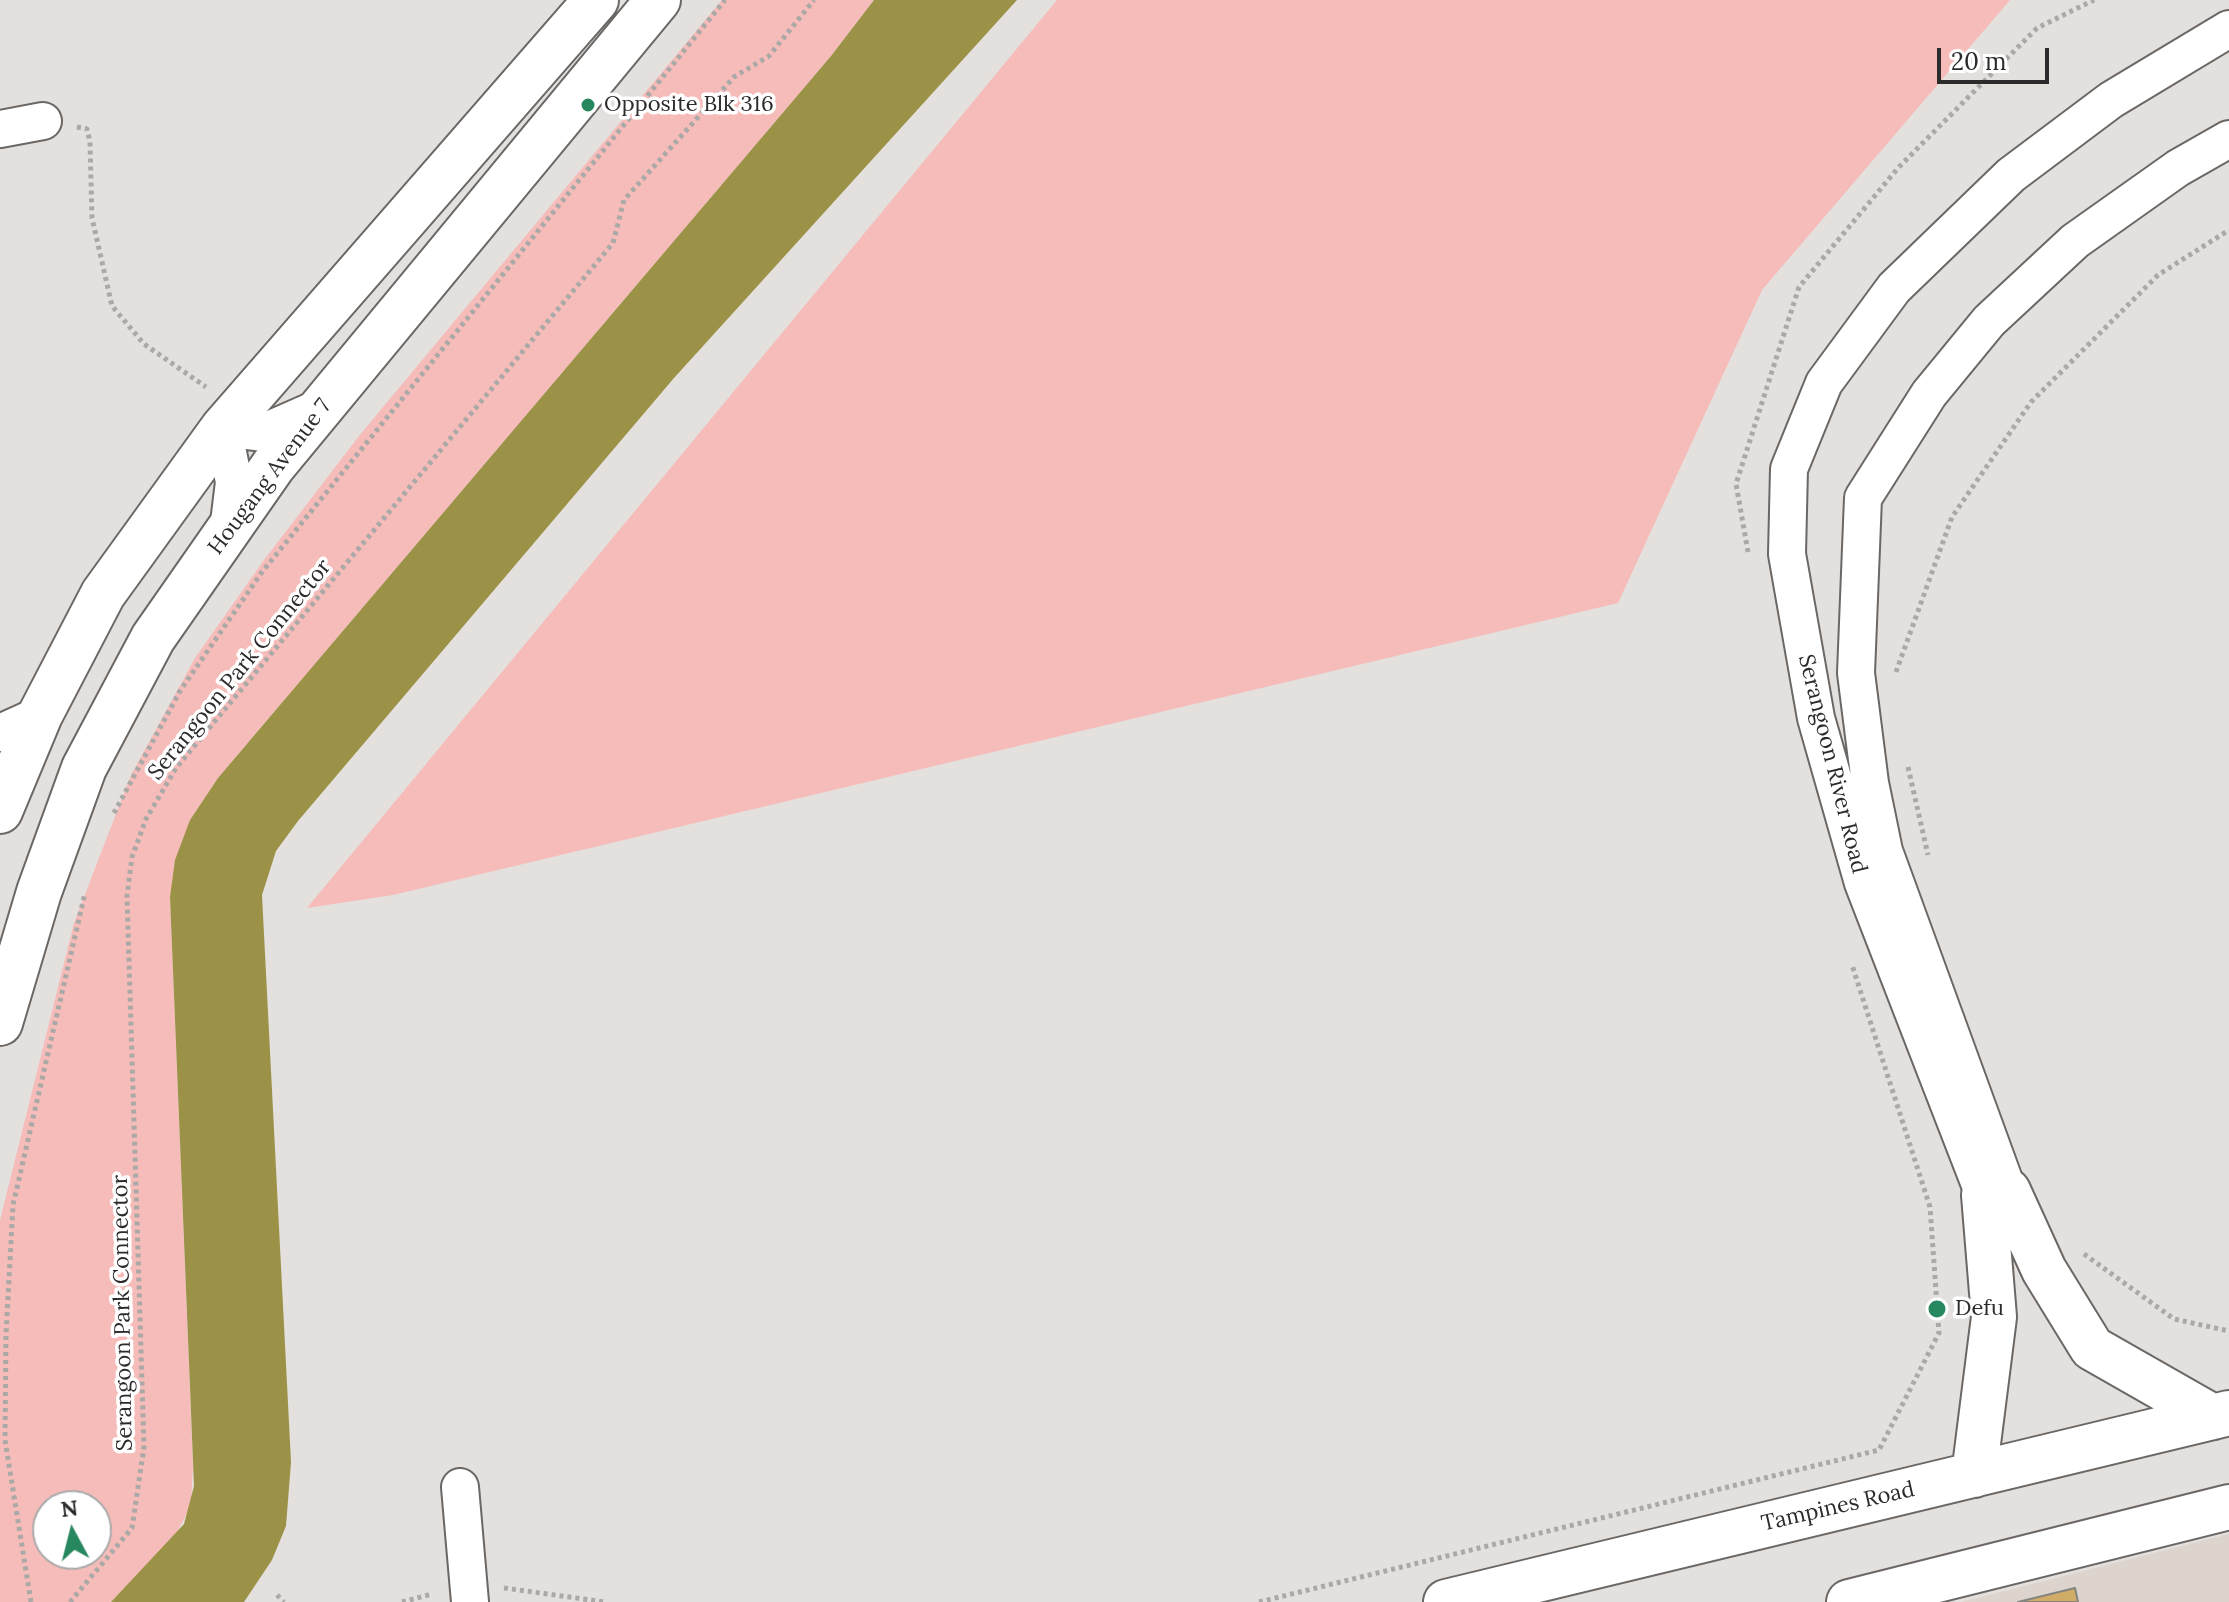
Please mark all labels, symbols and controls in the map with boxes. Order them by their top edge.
scale bar [1941,32,2053,82]
text: 20 m [1951,46,2007,77]
place label: Opposite Blk 316 [604,92,774,118]
marker: Opposite Blk 316 [579,96,597,114]
street label: Hougang Avenue 7 [203,394,337,560]
street label: Serangoon Park Connector [143,554,337,786]
street label: Serangoon River Road [1792,652,1872,876]
street label: Serangoon Park Connector [107,1175,139,1451]
place label: Defu [1955,1296,2004,1322]
marker: Defu [1926,1298,1948,1320]
street label: Tampines Road [1759,1477,1917,1537]
north arrow [32,1490,112,1570]
text: N [59,1493,79,1523]

